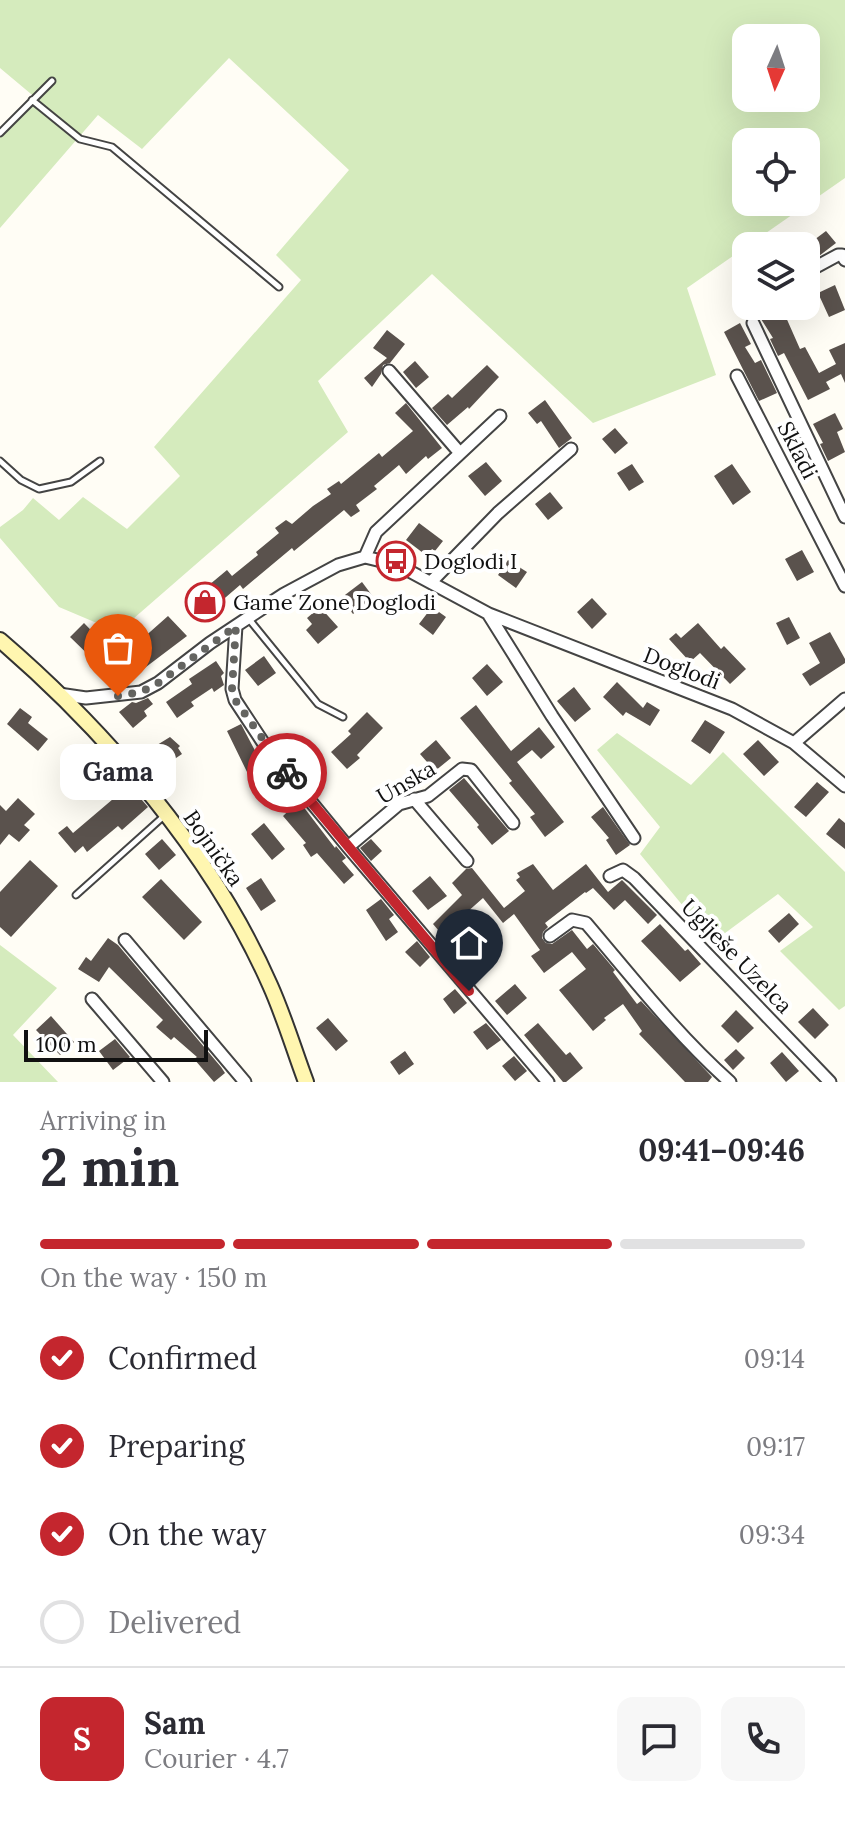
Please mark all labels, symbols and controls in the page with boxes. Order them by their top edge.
north arrow [732,24,820,112]
map controls [732,24,820,320]
button: locate [732,128,820,216]
button: layers [732,232,820,320]
street label: Skladi [772,416,824,484]
bus stop icon: Doglodi I [375,540,417,582]
place label: Doglodi I [424,547,517,575]
shop icon: Game Zone Doglodi [184,581,226,623]
place label: Game Zone Doglodi [233,588,436,616]
pin [84,614,152,696]
icon: bag [96,626,140,670]
street label: Doglodi [640,641,724,695]
courier [247,733,327,813]
callout: Gama [60,744,176,800]
icon: bike [265,751,309,795]
street label: Unska [372,754,440,810]
text: Gama [83,755,153,788]
street label: Bojnička [178,804,250,892]
street label: Uglješe Uzelca [675,893,799,1019]
pin [435,909,503,991]
icon: home [447,921,491,965]
scale bar [24,1026,208,1062]
text: 100 m [36,1030,97,1058]
text: Arriving in [40,1104,167,1137]
text: 09:41–09:46 [638,1131,805,1169]
text: 2 min [40,1134,179,1200]
text: On the way · 150 m [40,1261,267,1294]
icon: check [40,1336,84,1380]
text: Confirmed [108,1339,257,1377]
text: 09:14 [744,1342,805,1375]
icon: check [40,1424,84,1468]
text: Preparing [108,1427,245,1465]
text: 09:17 [746,1430,805,1463]
icon: check [40,1512,84,1556]
text: On the way [108,1515,266,1553]
text: 09:34 [739,1518,805,1551]
text: Delivered [108,1603,241,1641]
button: chat [617,1697,701,1781]
button: phone [721,1697,805,1781]
text: Sam [144,1704,205,1742]
text: S [73,1720,91,1758]
text: Courier · 4.7 [144,1742,289,1775]

